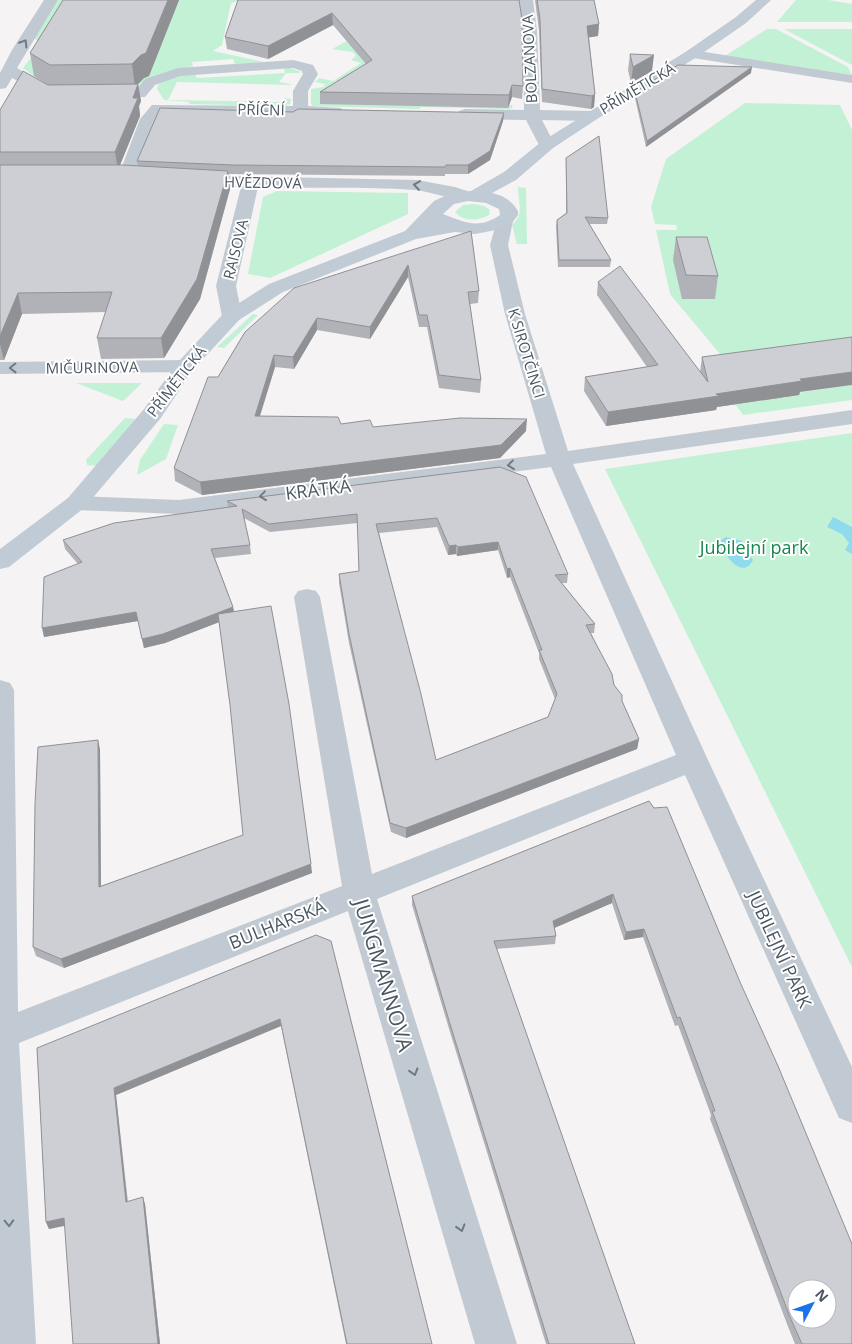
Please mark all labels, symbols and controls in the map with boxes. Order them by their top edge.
street label: BOLZANOVA [517,14,541,104]
one-way arrow [17,40,27,49]
street label: PŘÍMĚTICKÁ [595,57,679,118]
street label: PŘÍČNÍ [237,99,286,119]
street label: HVĚZDOVÁ [224,171,303,193]
one-way arrow [413,181,421,191]
street label: RAISOVA [218,216,252,281]
street label: K SIROTČINCI [504,305,550,401]
street label: PŘÍMĚTICKÁ [142,341,210,421]
street label: MIČURINOVA [45,356,139,378]
one-way arrow [9,363,17,373]
one-way arrow [507,459,515,470]
street label: KRÁTKÁ [284,473,353,505]
one-way arrow [258,490,266,501]
park label: Jubilejní park [698,535,809,559]
street label: JUBILEJNÍ PARK [742,885,818,1012]
street label: JUNGMANNOVA [347,893,421,1055]
street label: BULHARSKÁ [225,894,329,954]
one-way arrow [408,1068,418,1076]
one-way arrow [4,1219,15,1227]
one-way arrow [455,1223,465,1231]
north arrow [787,1279,837,1329]
text: N [811,1285,833,1306]

